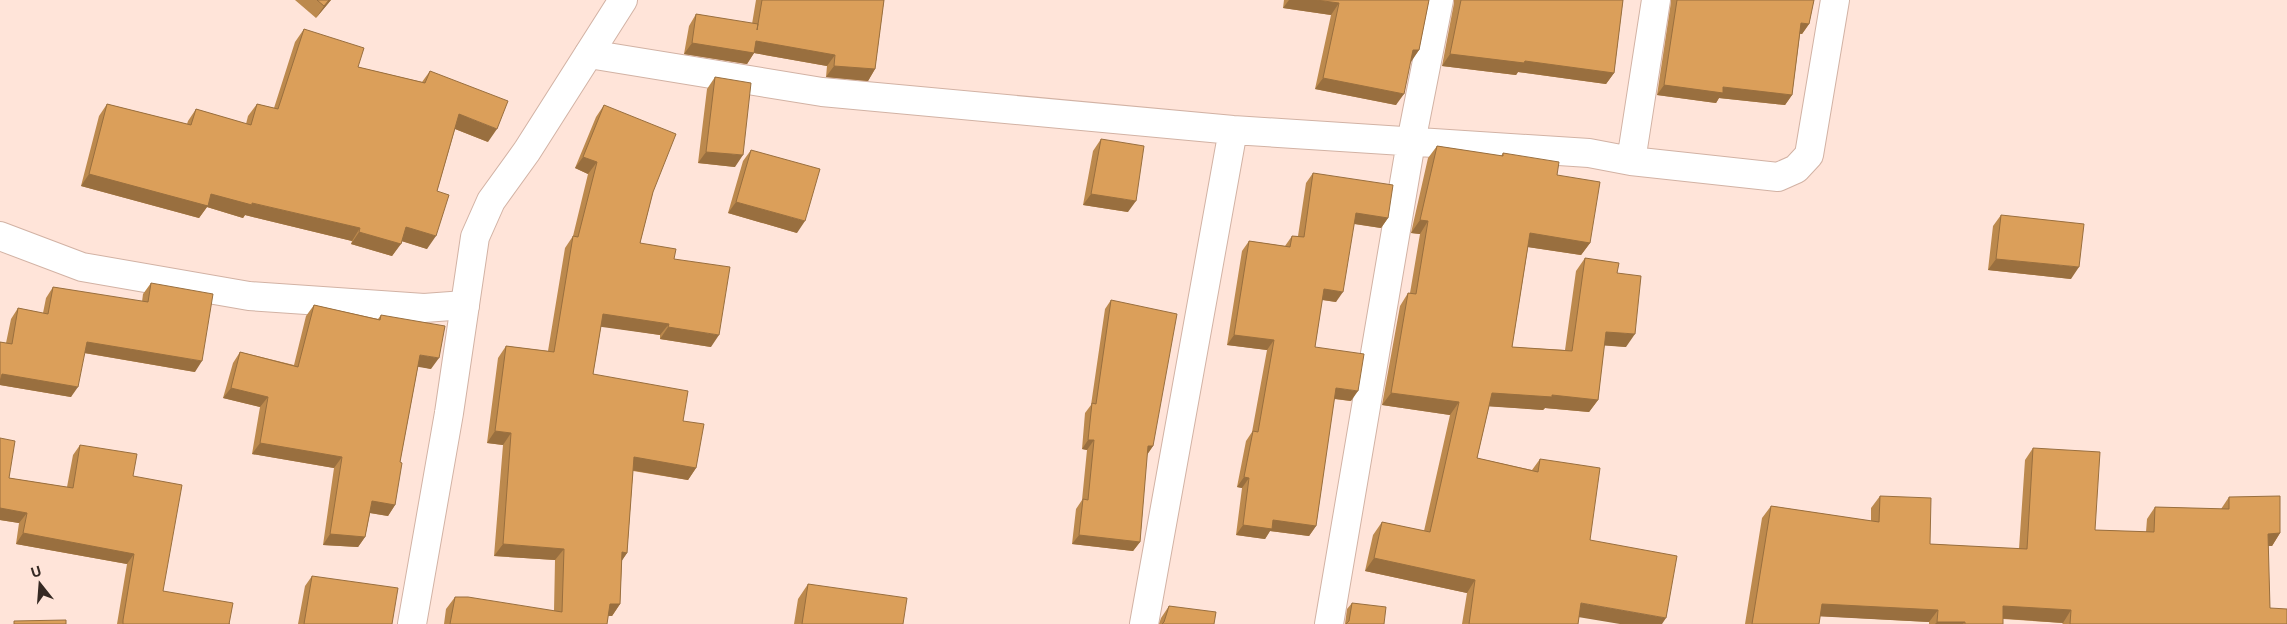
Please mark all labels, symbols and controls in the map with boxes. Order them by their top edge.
north arrow [15,559,65,609]
text: U [28,560,44,582]

